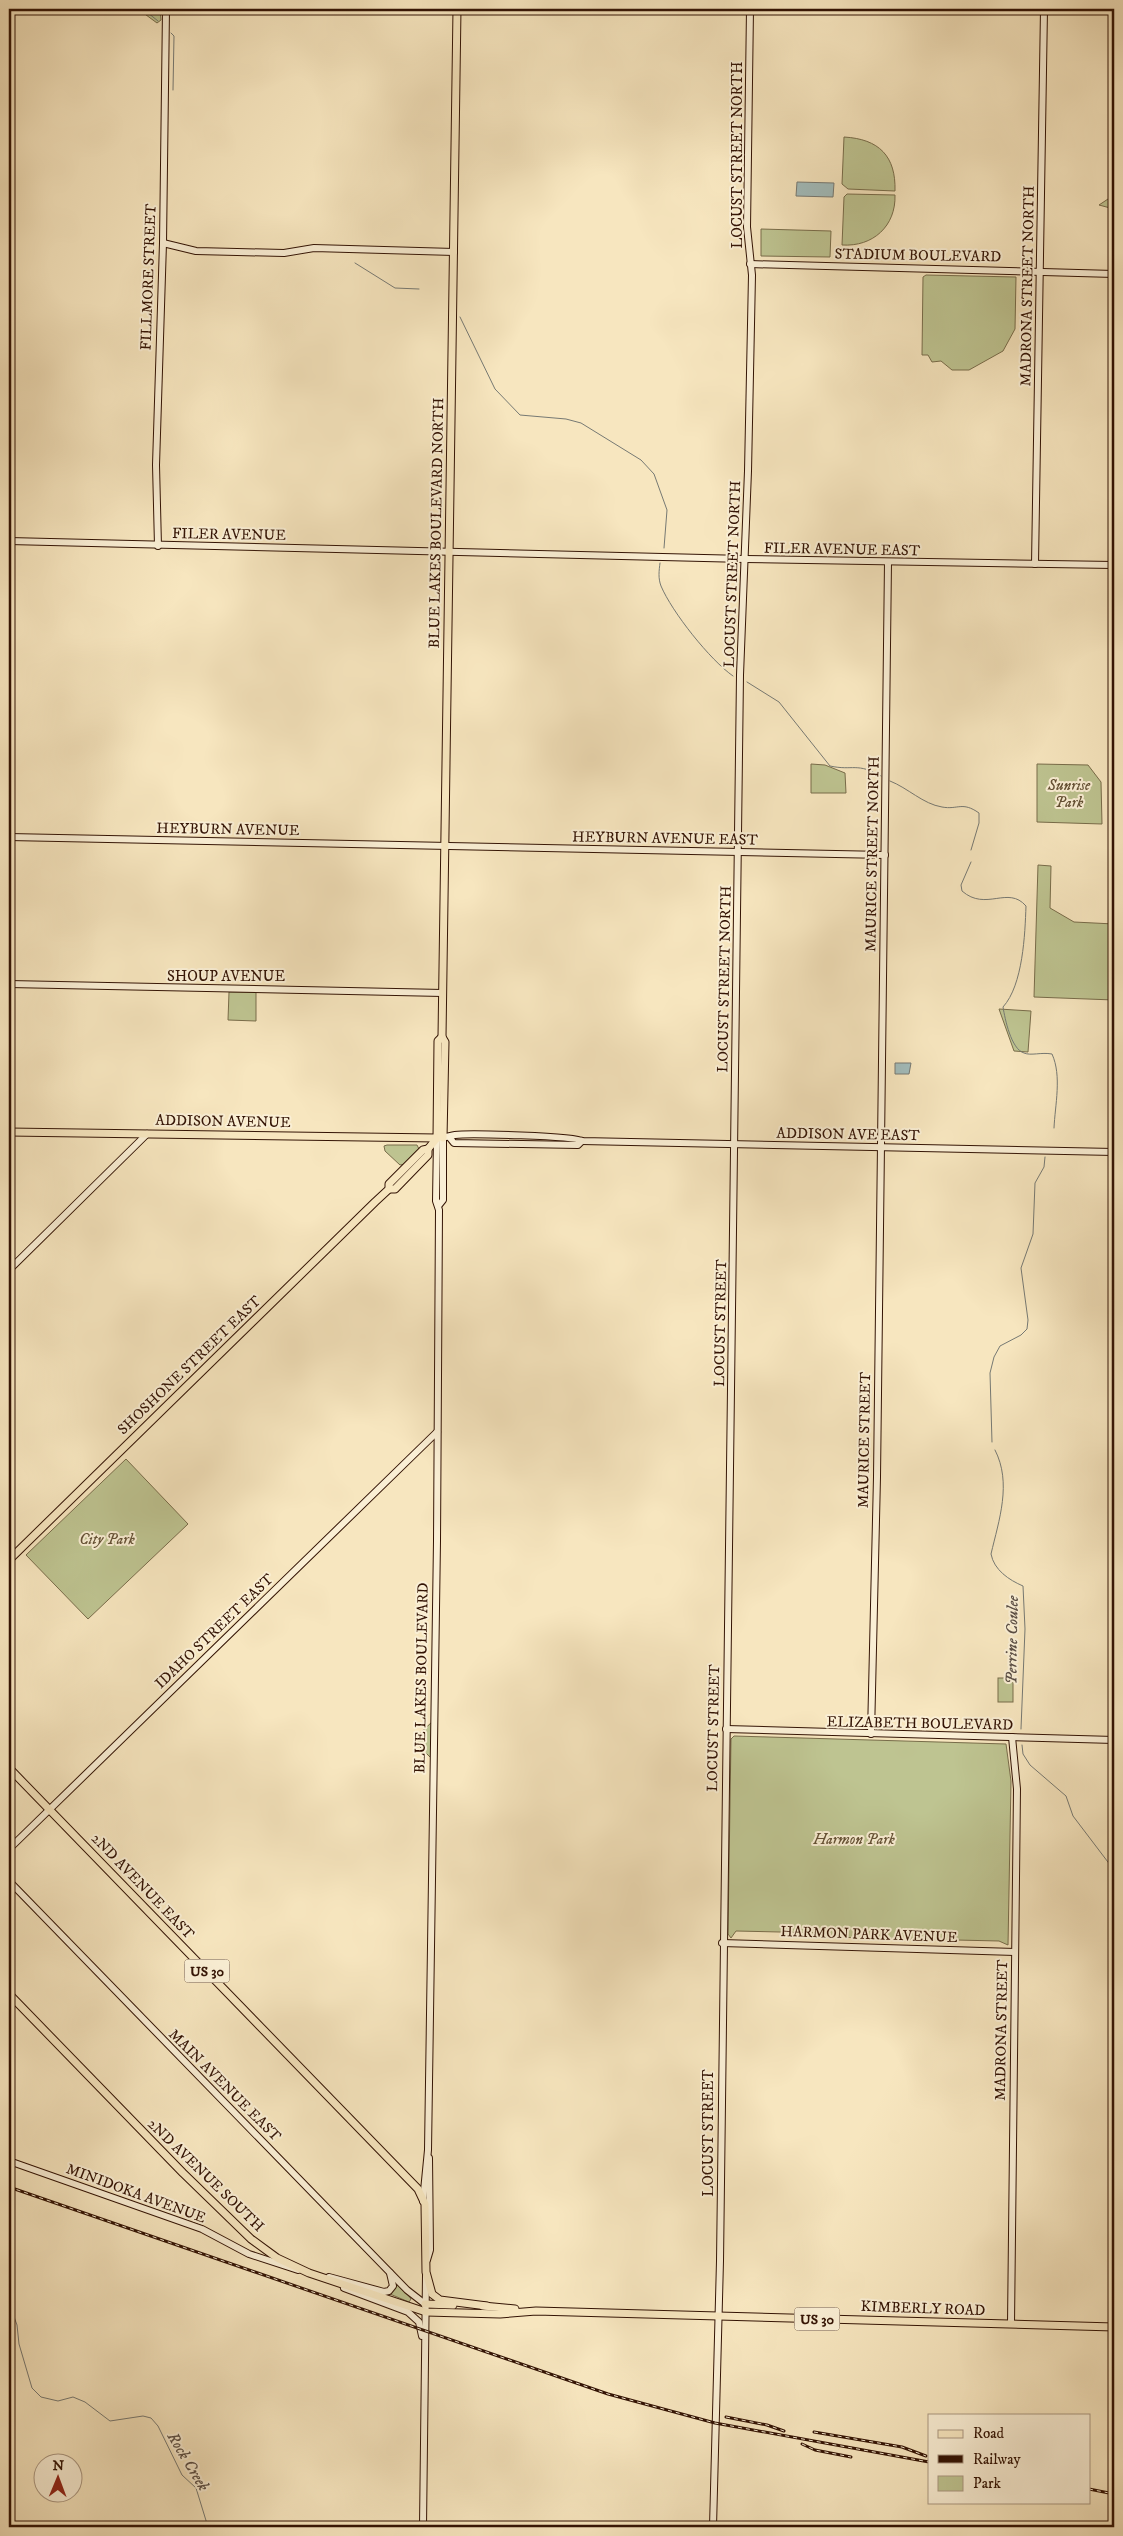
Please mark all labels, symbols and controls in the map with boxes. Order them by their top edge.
street label: LOCUST STREET NORTH [728,61,747,249]
street label: MADRONA STREET NORTH [1016,185,1039,387]
street label: FILLMORE STREET [136,203,161,351]
street label: STADIUM BOULEVARD [834,245,1002,266]
street label: BLUE LAKES BOULEVARD NORTH [425,397,448,649]
street label: LOCUST STREET NORTH [720,480,745,668]
street label: FILER AVENUE [172,524,286,545]
street label: FILER AVENUE EAST [764,539,921,560]
street label: MAURICE STREET NORTH [861,756,884,952]
park label: Sunrise Park [1047,776,1091,812]
street label: HEYBURN AVENUE [156,819,300,840]
street label: HEYBURN AVENUE EAST [572,827,759,850]
street label: LOCUST STREET NORTH [713,885,736,1073]
street label: SHOUP AVENUE [167,967,285,986]
street label: ADDISON AVENUE [155,1111,291,1132]
street label: ADDISON AVE EAST [776,1124,920,1145]
street label: LOCUST STREET [710,1259,731,1387]
street label: SHOSHONE STREET EAST [114,1291,266,1439]
street label: MAURICE STREET [854,1371,875,1508]
park label: City Park [79,1530,136,1549]
street label: IDAHO STREET EAST [151,1569,278,1693]
street label: BLUE LAKES BOULEVARD [410,1582,433,1774]
water label: Perrine Coulee [1001,1595,1023,1685]
street label: LOCUST STREET [703,1664,724,1792]
street label: ELIZABETH BOULEVARD [826,1712,1014,1735]
street label: 2ND AVENUE EAST [87,1829,199,1944]
park label: Harmon Park [812,1830,895,1849]
street label: HARMON PARK AVENUE [780,1922,958,1947]
street label: MADRONA STREET [991,1959,1012,2101]
road number: US 30 [184,1960,230,1982]
street label: MAIN AVENUE EAST [164,2025,285,2146]
street label: LOCUST STREET [699,2069,718,2197]
street label: 2ND AVENUE SOUTH [143,2115,268,2236]
street label: MINIDOKA AVENUE [63,2159,209,2228]
street label: KIMBERLY ROAD [860,2297,986,2320]
road number: US 30 [794,2308,840,2330]
legend [928,2414,1090,2504]
text: Road [973,2424,1005,2443]
water label: Rock Creek [162,2427,214,2495]
text: Railway [973,2450,1021,2469]
north arrow [32,2454,82,2504]
text: N [52,2457,65,2475]
text: Park [973,2474,1002,2493]

